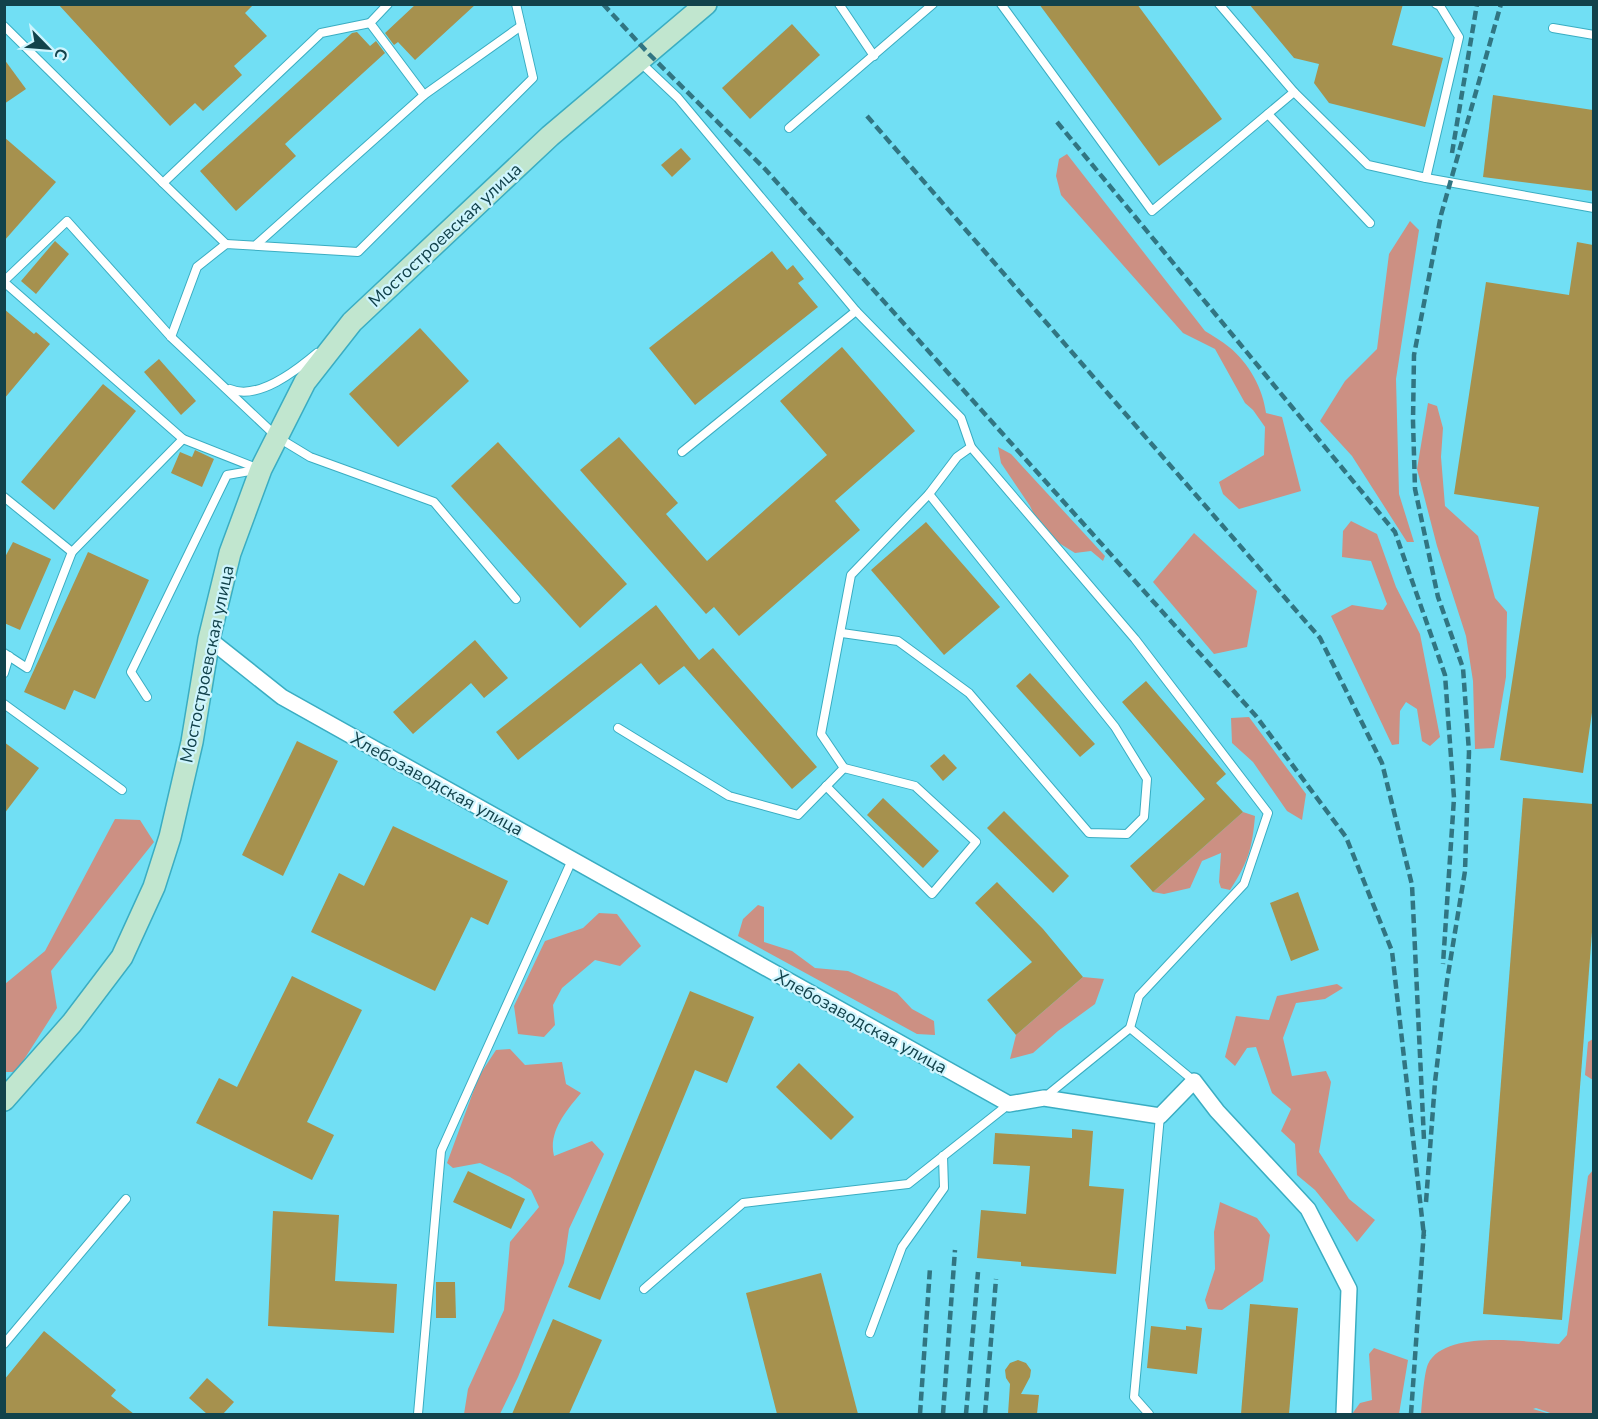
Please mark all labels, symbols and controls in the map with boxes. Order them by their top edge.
north arrow [18,18,78,78]
text: С [48,44,73,64]
street label: Мостостроевская улица [363,158,527,312]
street label: Мостостроевская улица [174,563,240,765]
street label: Хлебозаводская улица [346,727,528,841]
street label: Хлебозаводская улица [770,965,952,1079]

